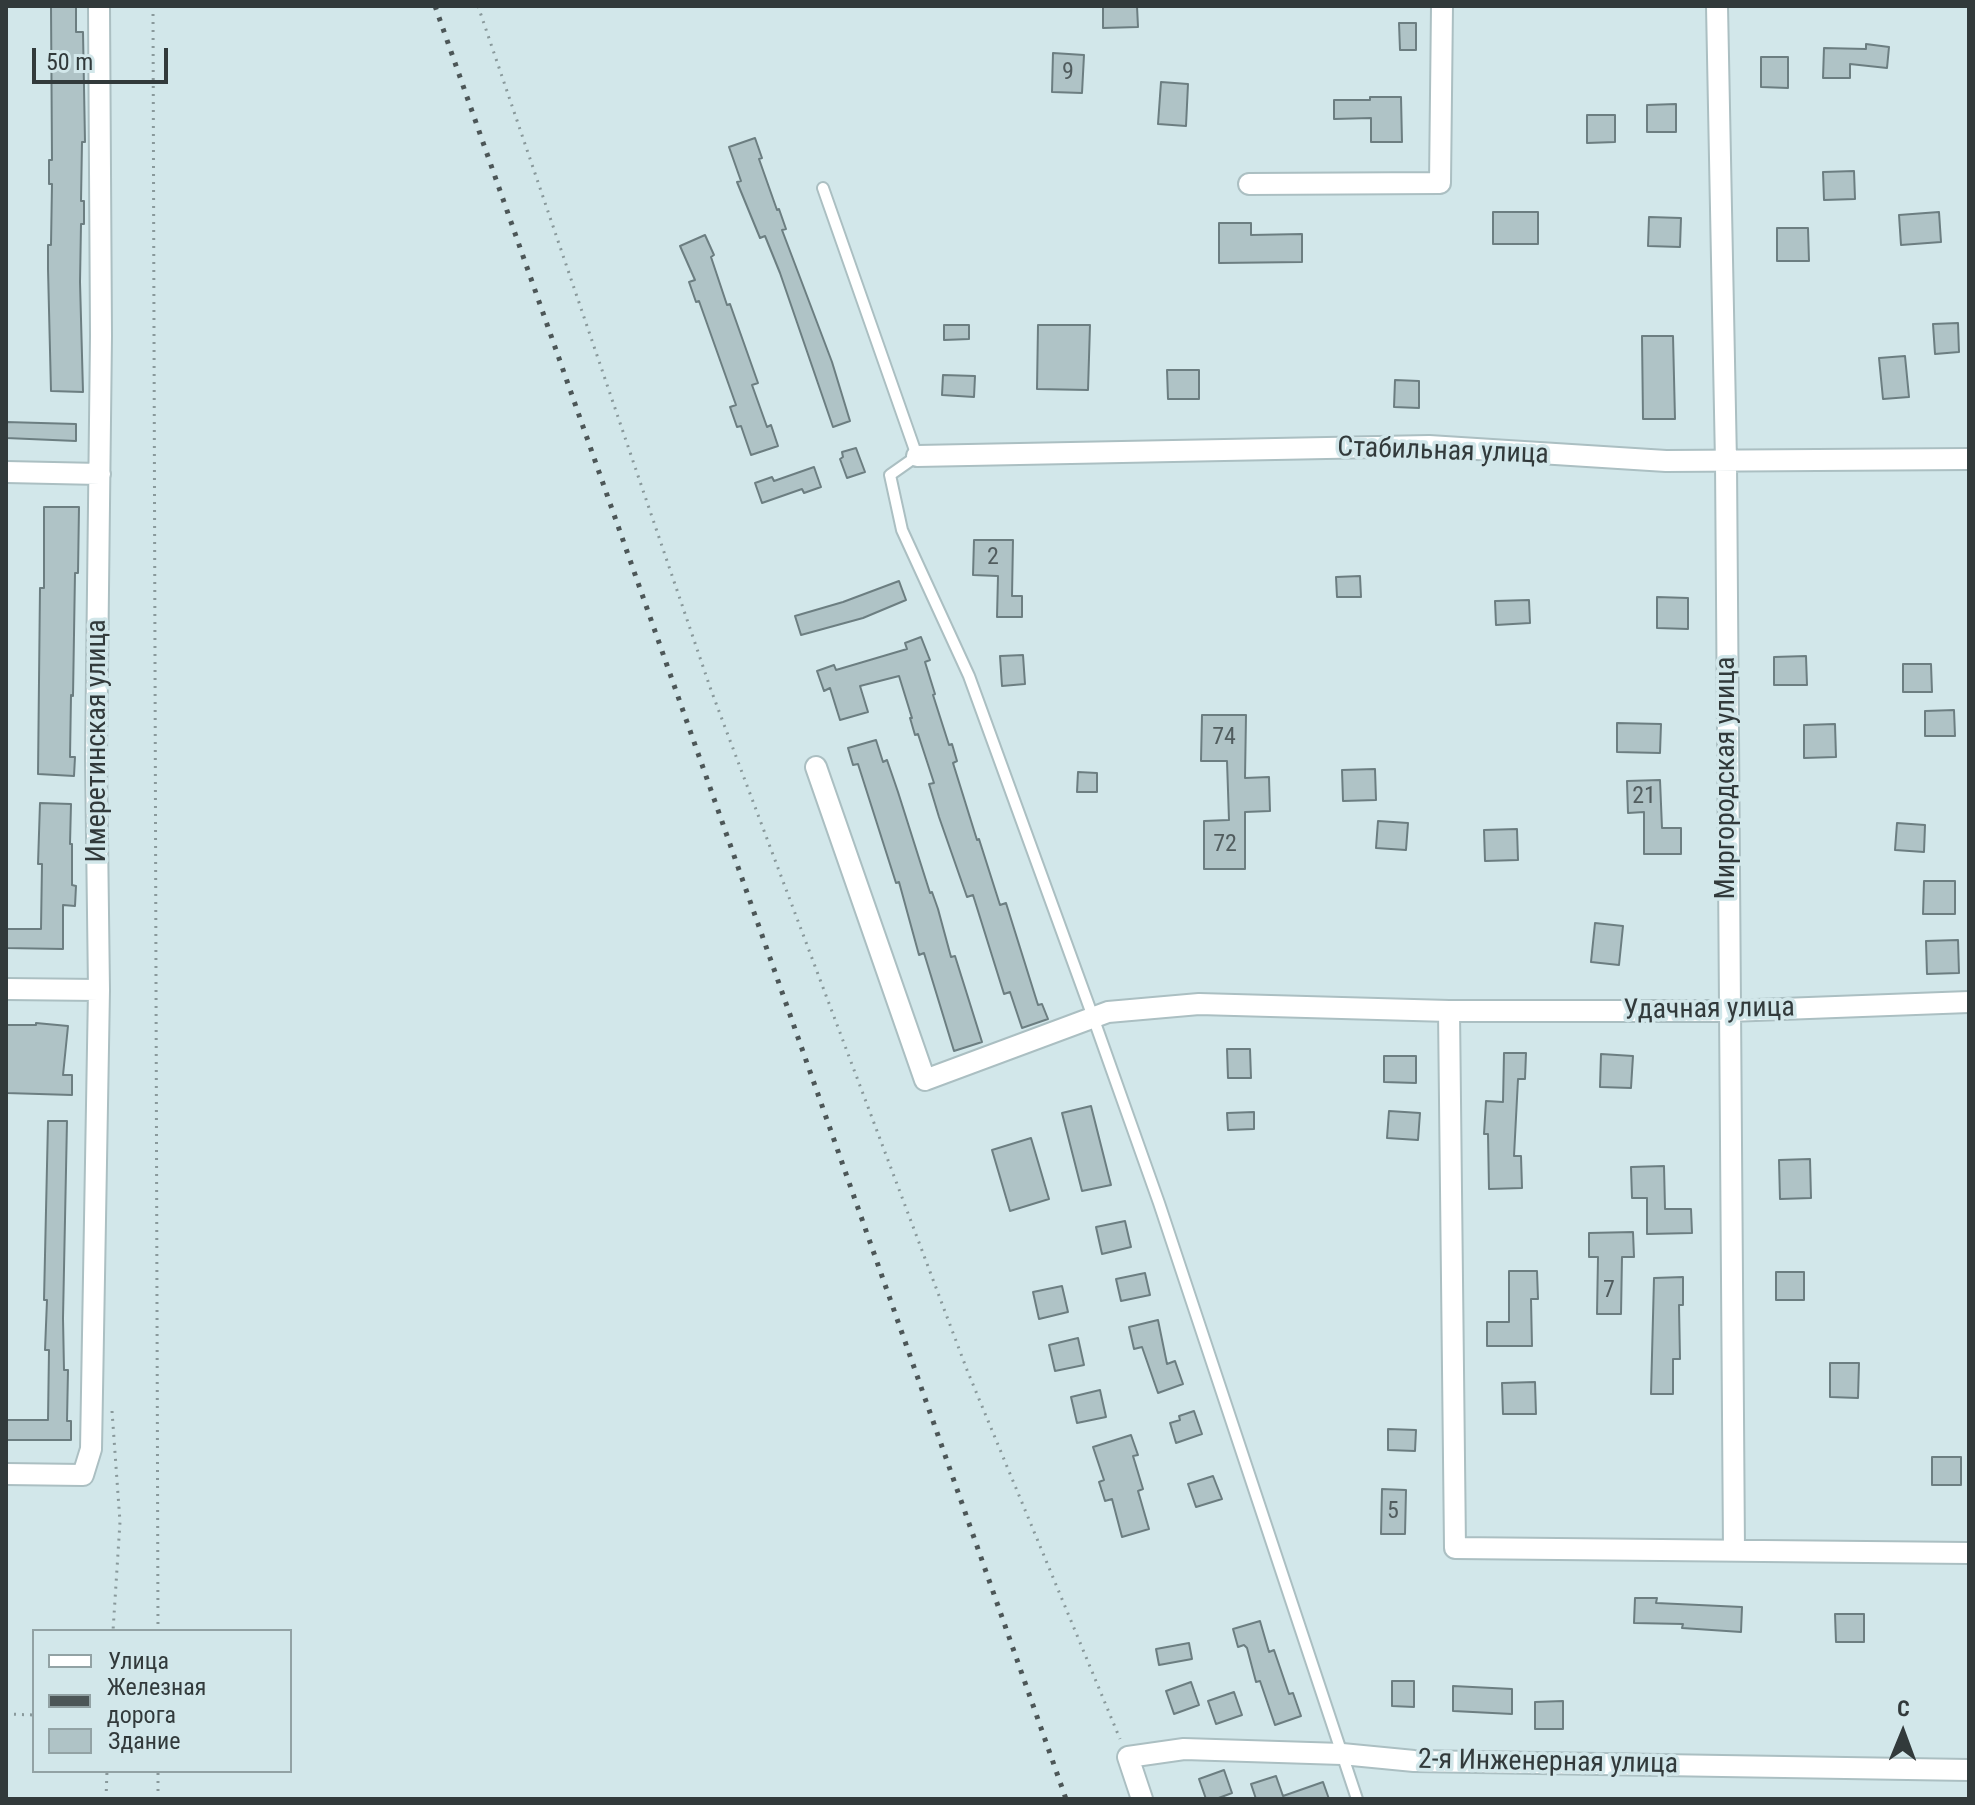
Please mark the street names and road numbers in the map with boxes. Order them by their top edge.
street label: Стабильная улица [1337,432,1549,472]
street label: Имеретинская улица [81,619,115,863]
street label: Миргородская улица [1710,657,1744,899]
street label: Удачная улица [1623,992,1795,1028]
street label: 2-я Инженерная улица [1418,1744,1678,1782]

